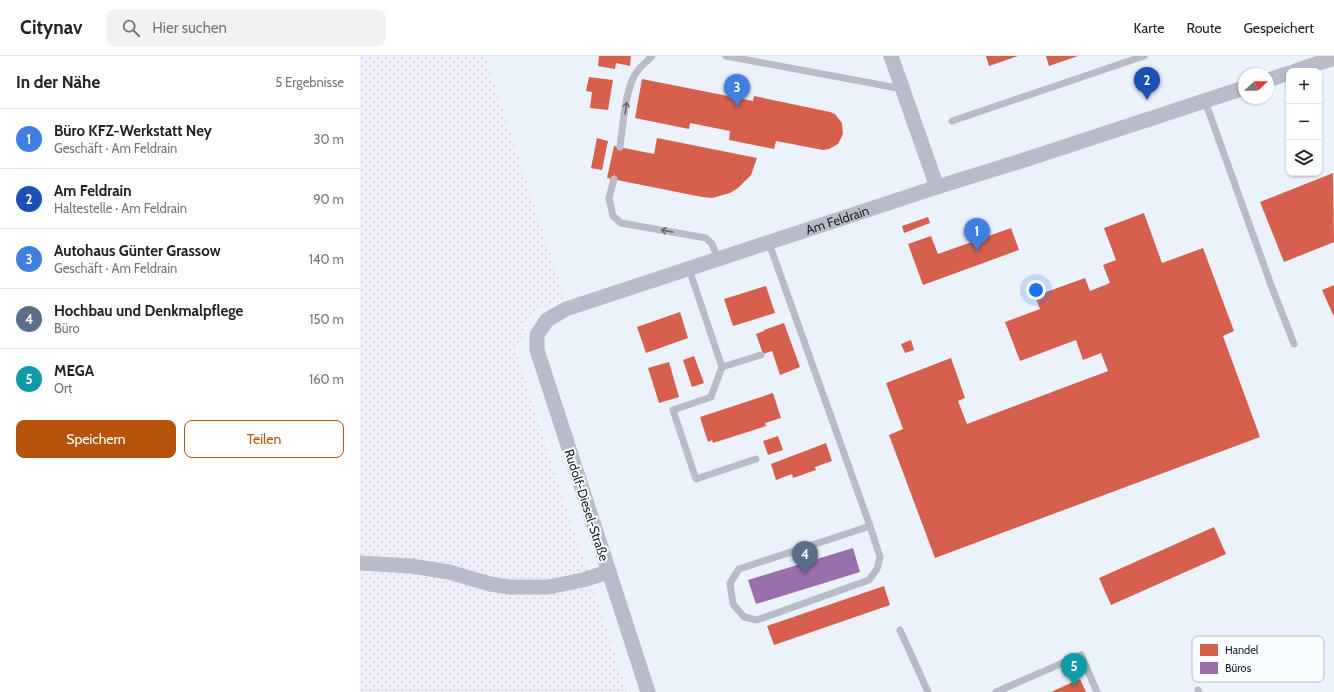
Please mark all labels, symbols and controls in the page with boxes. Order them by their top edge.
search box [106,10,386,46]
text: Citynav [20,16,82,39]
icon: search [120,17,142,39]
text: Hier suchen [152,19,227,37]
text: Karte [1134,19,1164,37]
text: Route [1186,19,1222,37]
text: Gespeichert [1244,19,1314,37]
pin: 2 [1134,67,1160,100]
north arrow [1238,68,1274,104]
map controls [1286,68,1322,176]
button: + [1286,68,1322,104]
text: In der Nähe [16,72,100,92]
text: 5 Ergebnisse [275,74,344,90]
pin: 3 [724,74,750,107]
one-way arrow [622,102,630,115]
button: − [1286,104,1322,140]
text: Büro KFZ-Werkstatt Ney [54,122,212,140]
text: 1 [27,131,31,147]
text: 30 m [314,131,344,147]
text: Geschäft · Am Feldrain [54,140,177,156]
button: layers [1286,140,1322,176]
text: Am Feldrain [54,182,132,200]
text: 2 [26,191,32,207]
text: 90 m [313,191,344,207]
text: Haltestelle · Am Feldrain [54,200,187,216]
street label: Am Feldrain [803,202,871,238]
pin: 1 [964,218,990,251]
one-way arrow [661,227,674,235]
text: Autohaus Günter Grassow [54,242,221,260]
text: 3 [25,251,33,267]
text: 140 m [309,251,344,267]
text: Geschäft · Am Feldrain [54,260,177,276]
your location [1026,280,1046,300]
text: Hochbau und Denkmalpflege [54,302,243,320]
text: 4 [25,311,33,327]
text: 150 m [309,311,344,327]
text: Büro [54,320,80,336]
text: MEGA [54,362,94,380]
text: 5 [26,371,32,387]
text: 160 m [309,371,344,387]
text: Ort [54,380,72,396]
button: Speichern [16,420,176,458]
button: Teilen [184,420,344,458]
street label: Rudolf-Diesel-Straße [561,447,613,563]
pin: 4 [792,541,818,574]
legend [1192,636,1324,682]
text: Handel [1225,643,1259,657]
pin: 5 [1061,653,1087,686]
text: Büros [1225,661,1252,675]

